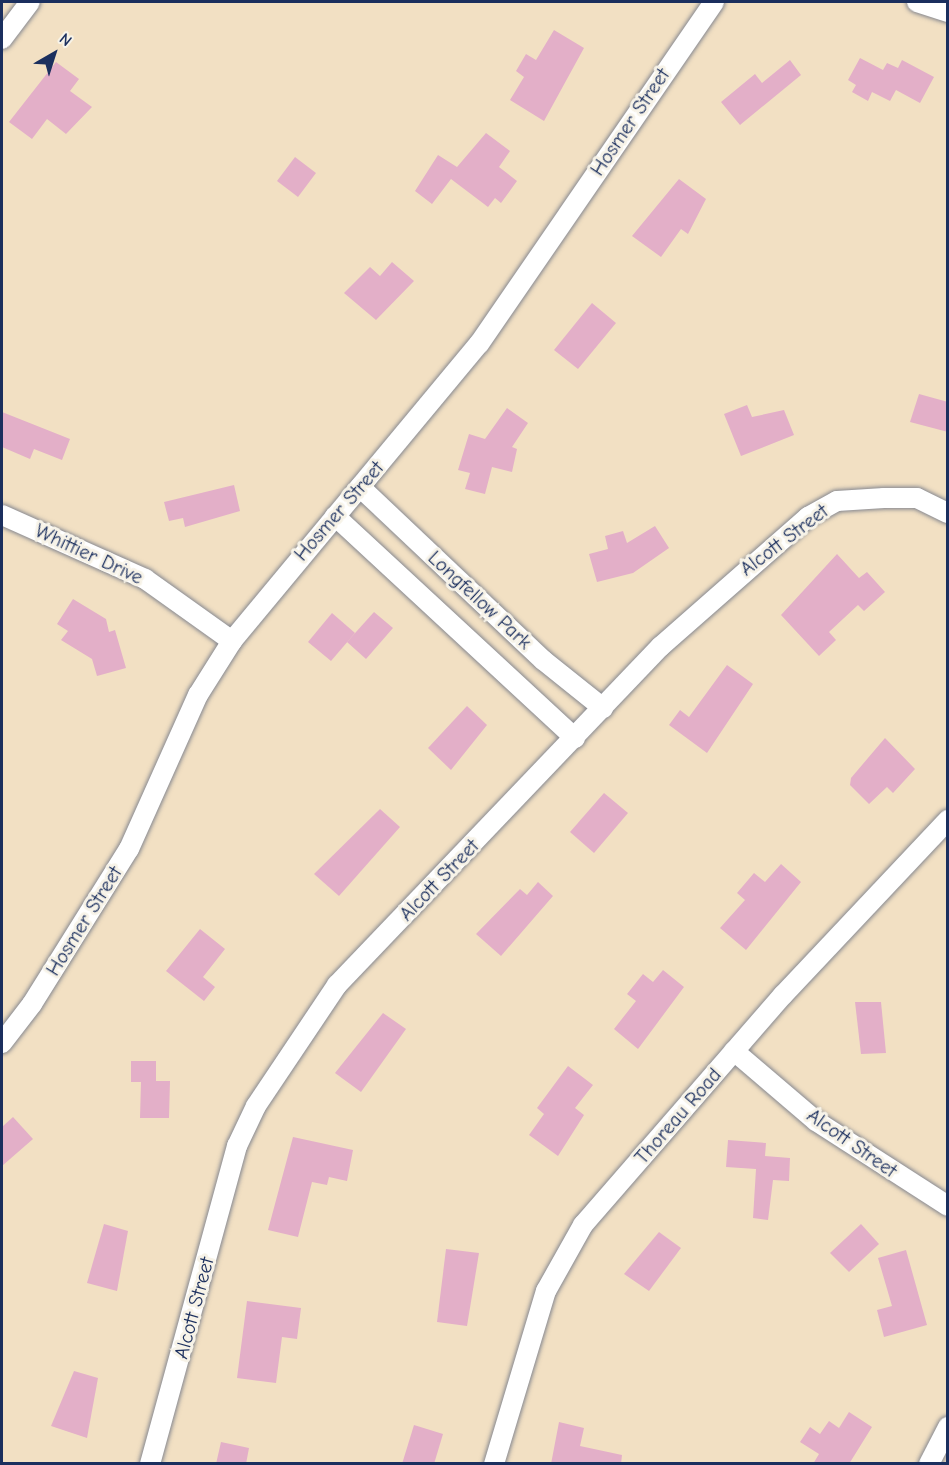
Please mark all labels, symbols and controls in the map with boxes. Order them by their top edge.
north arrow [24,24,84,84]
text: N [56,30,75,50]
street label: Hosmer Street [585,64,675,180]
street label: Hosmer Street [289,456,389,566]
street label: Alcott Street [735,499,833,581]
street label: Whittier Drive [31,519,147,589]
street label: Longfellow Park [423,546,537,654]
street label: Alcott Street [394,834,484,926]
street label: Hosmer Street [41,862,127,980]
street label: Thoreau Road [630,1063,726,1169]
street label: Alcott Street [802,1103,902,1183]
street label: Alcott Street [169,1255,219,1361]

